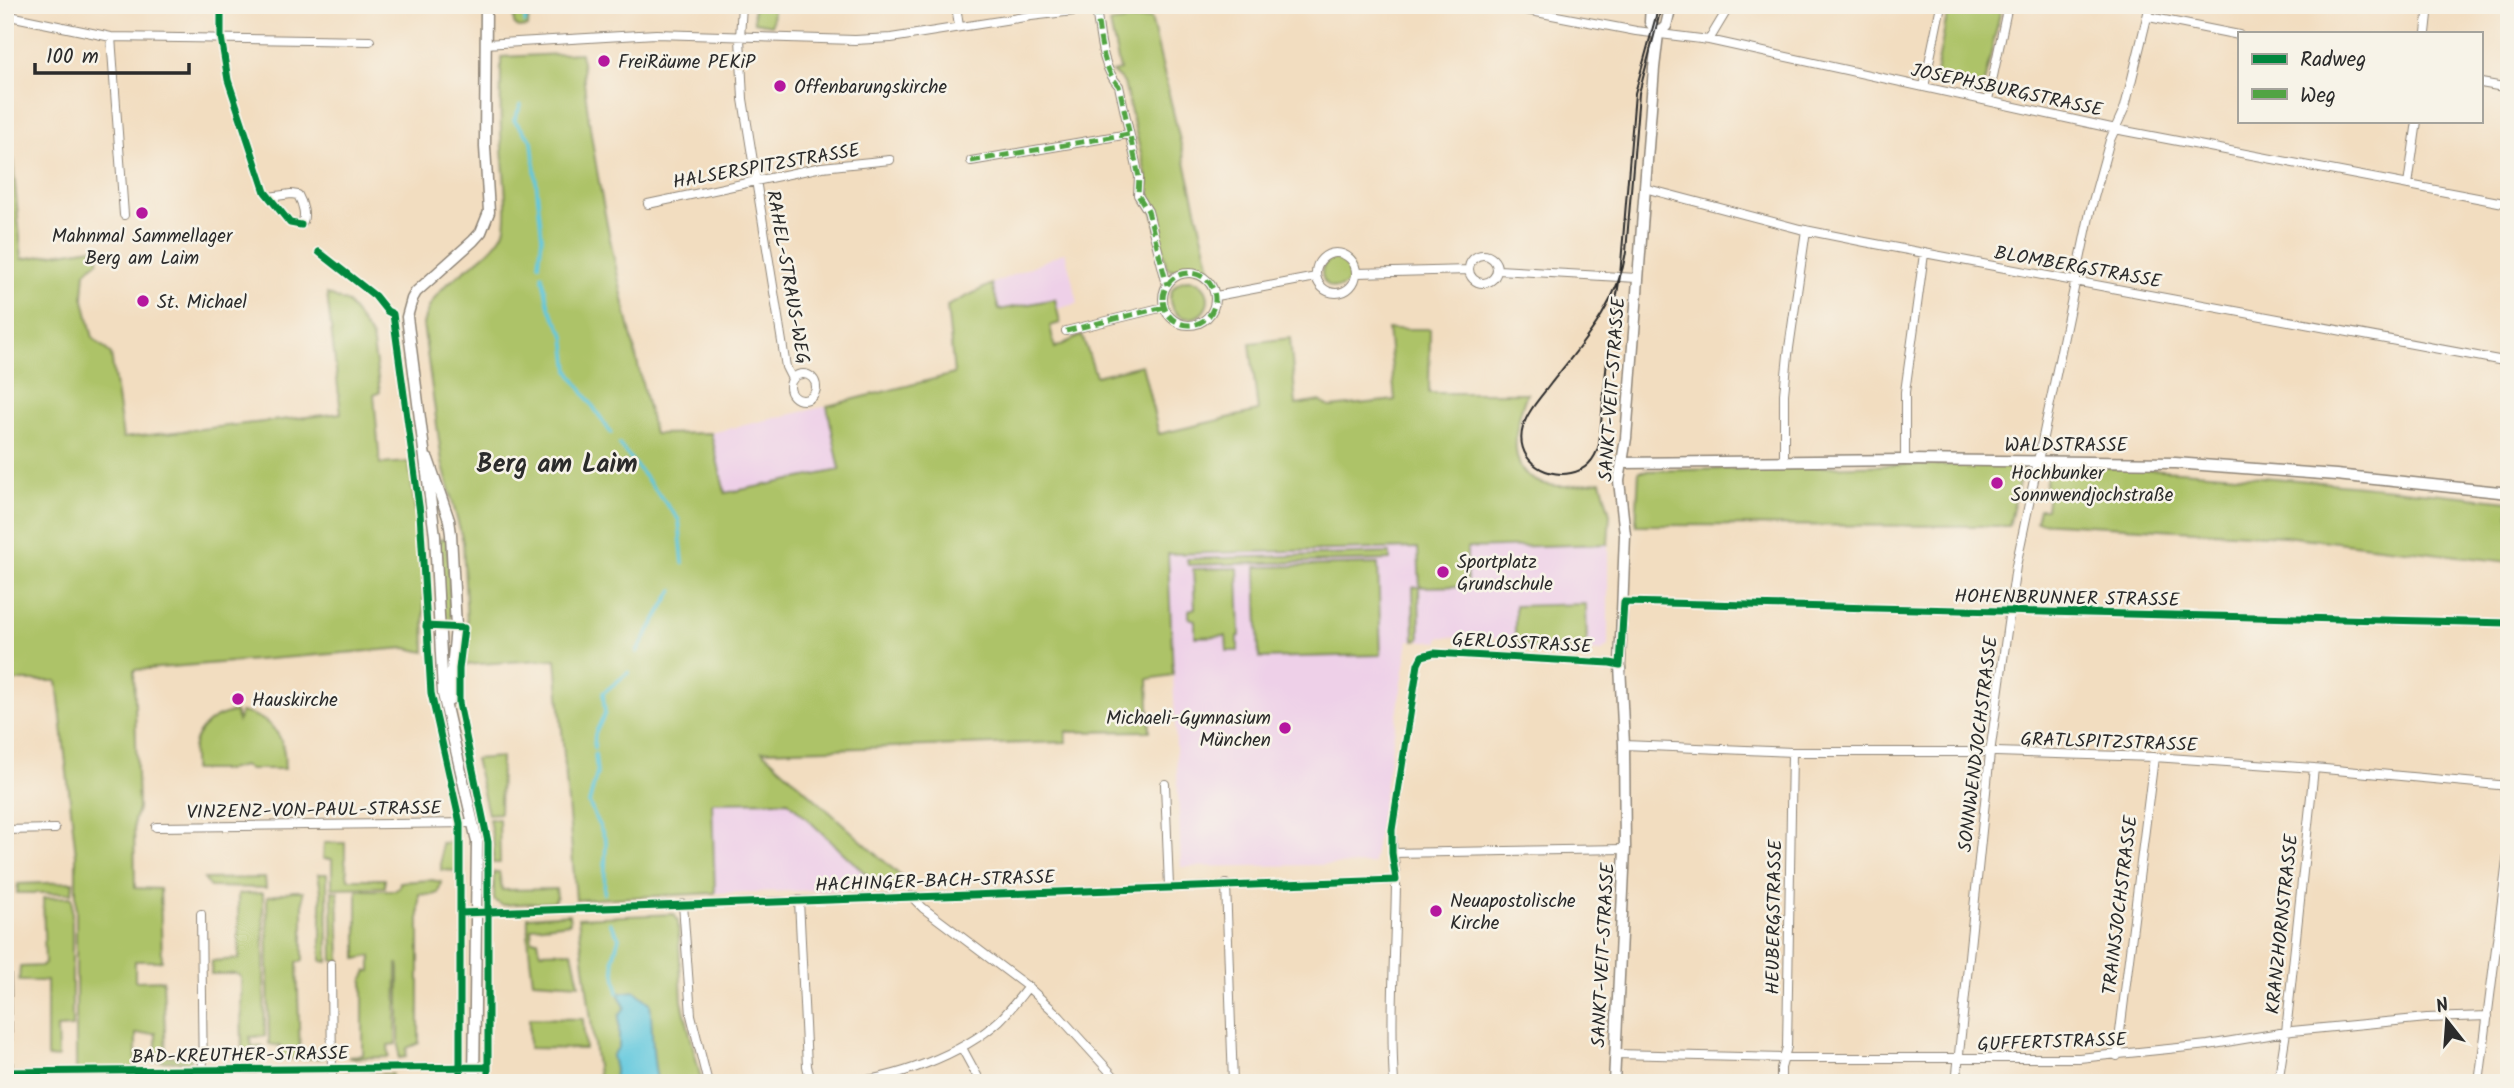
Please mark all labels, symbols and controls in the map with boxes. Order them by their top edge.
scale bar [35,32,189,76]
legend [2238,32,2482,122]
text: 100 m [46,41,99,74]
text: Radweg [2300,44,2366,77]
place label: FreiRäume PEKiP [618,48,756,78]
marker: FreiRäume PEKiP [596,53,612,69]
street label: JOSEPHSBURGSTRASSE [1908,56,2106,126]
place label: Offenbarungskirche [794,73,948,103]
marker: Offenbarungskirche [772,78,788,94]
text: Weg [2300,80,2336,113]
street label: HALSERSPITZSTRASSE [670,136,863,198]
street label: RAHEL-STRAUS-WEG [757,188,817,367]
marker: Mahnmal Sammellager Berg am Laim [134,205,150,221]
place label: Mahnmal Sammellager Berg am Laim [52,222,234,274]
street label: BLOMBERGSTRASSE [1992,239,2164,298]
place label: St. Michael [157,288,247,318]
marker: St. Michael [135,293,151,309]
street label: SANKT-VEIT-STRASSE [1592,295,1634,482]
street label: WALDSTRASSE [2004,431,2129,461]
district label: Berg am Laim [477,444,637,486]
place label: Hochbunker Sonnwendjochstraße [2011,459,2174,511]
marker: Hochbunker Sonnwendjochstraße [1989,475,2005,491]
place label: Sportplatz Grundschule [1457,548,1553,600]
marker: Sportplatz Grundschule [1435,564,1451,580]
street label: HOHENBRUNNER STRASSE [1954,582,2181,616]
street label: GERLOSSTRASSE [1451,625,1594,663]
street label: SONNWENDJOCHSTRASSE [1951,634,2007,854]
place label: Hauskirche [252,686,338,716]
marker: Hauskirche [230,691,246,707]
place label: Michaeli-Gymnasium München [1106,704,1271,756]
marker: Michaeli-Gymnasium München [1277,720,1293,736]
street label: GRATLSPITZSTRASSE [2020,725,2199,761]
street label: VINZENZ-VON-PAUL-STRASSE [186,794,443,828]
street label: TRAINSJOCHSTRASSE [2095,813,2147,997]
street label: KRANZHORNSTRASSE [2259,832,2307,1016]
street label: HEUBERGSTRASSE [1759,838,1791,995]
street label: SANKT-VEIT-STRASSE [1584,861,1624,1048]
street label: HACHINGER-BACH-STRASSE [814,863,1057,901]
place label: Neuapostolische Kirche [1450,887,1576,939]
marker: Neuapostolische Kirche [1428,903,1444,919]
north arrow [2412,986,2482,1056]
text: N [2432,991,2453,1023]
street label: GUFFERTSTRASSE [1977,1025,2128,1061]
street label: BAD-KREUTHER-STRASSE [131,1039,350,1073]

